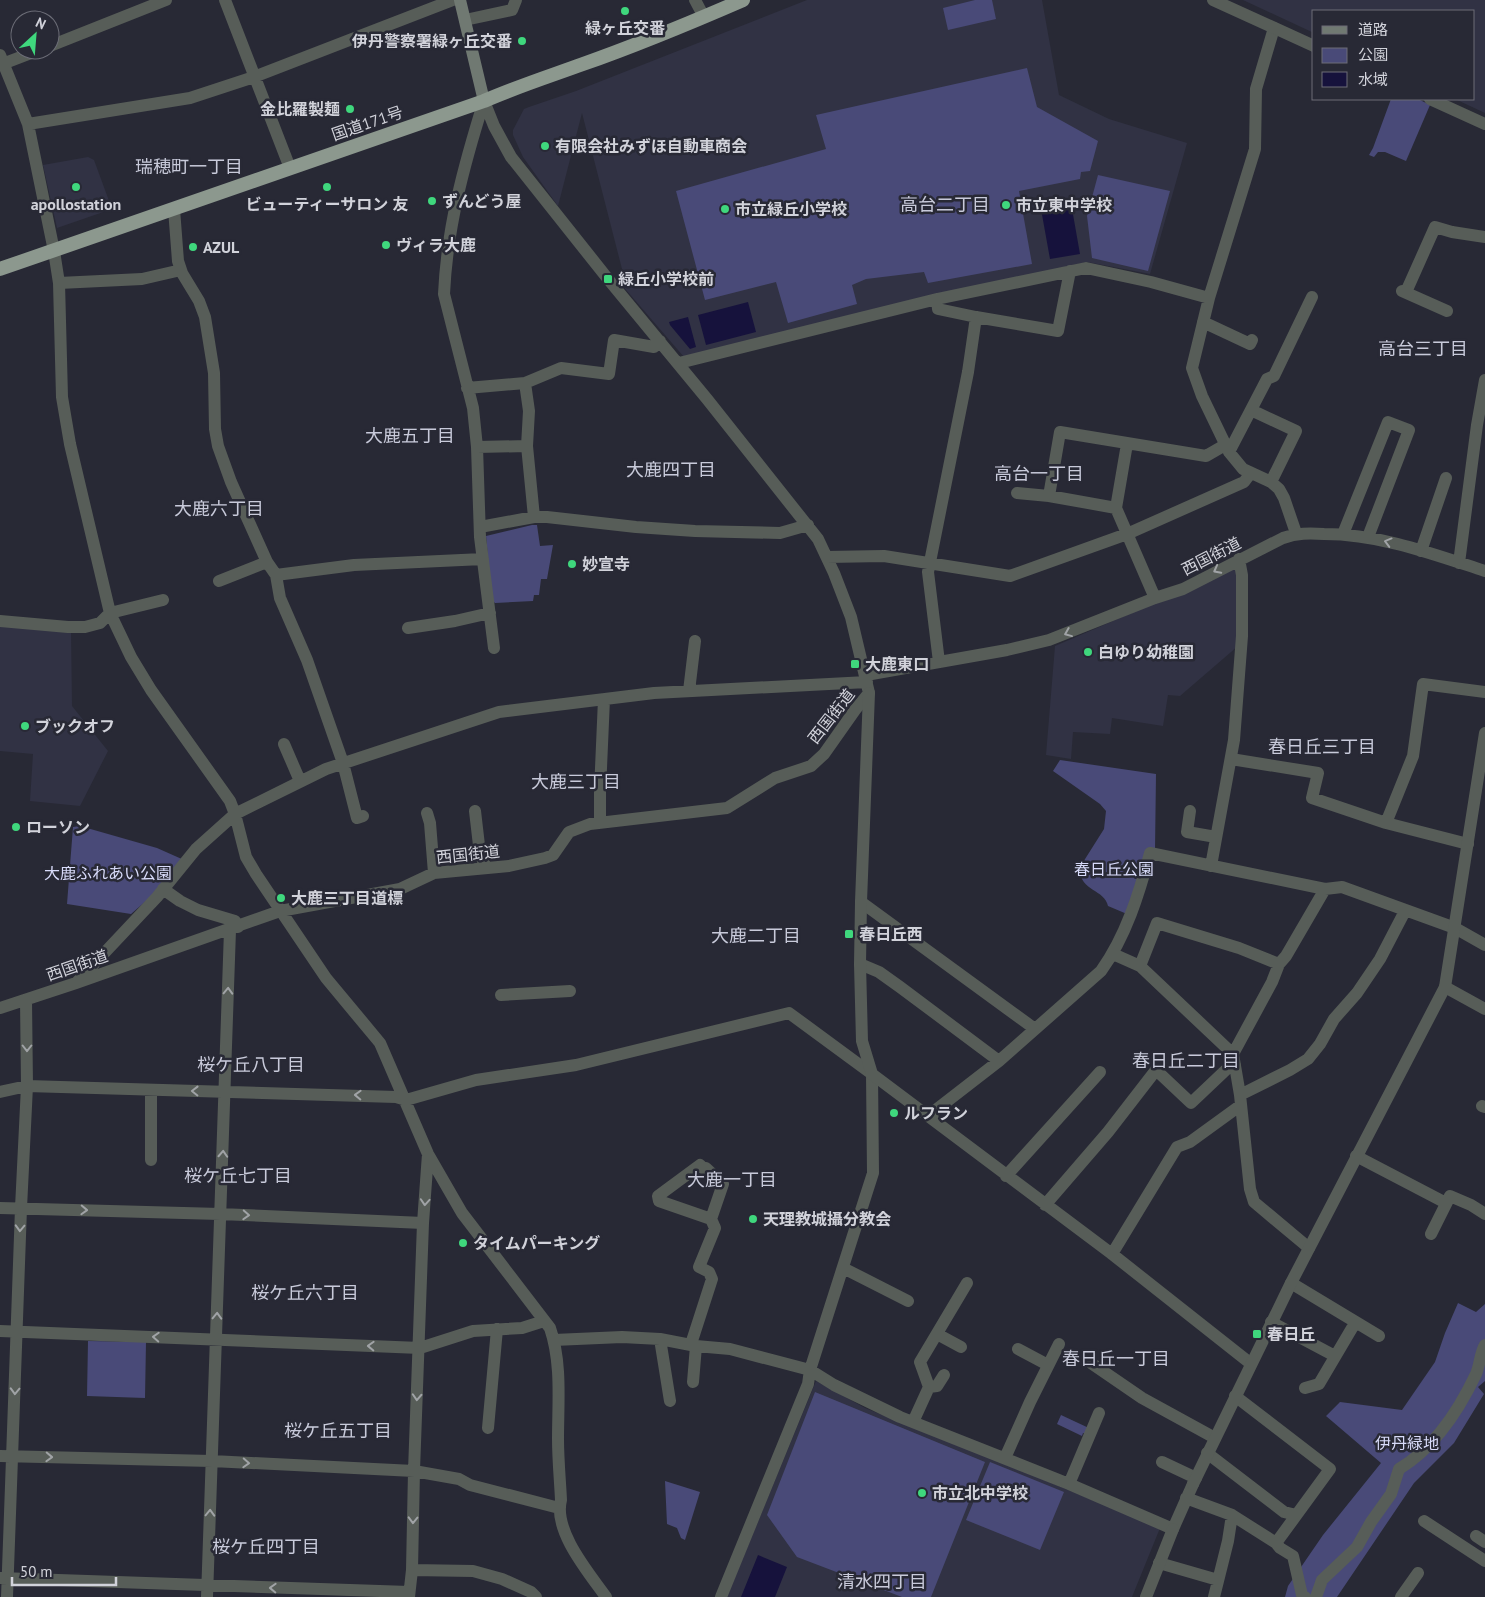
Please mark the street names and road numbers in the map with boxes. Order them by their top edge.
street label: 国道171号 [329,101,405,145]
street label: 西国街道 [1178,533,1244,579]
street label: 西国街道 [803,685,859,747]
street label: 西国街道 [435,841,501,867]
street label: 西国街道 [43,945,111,985]

